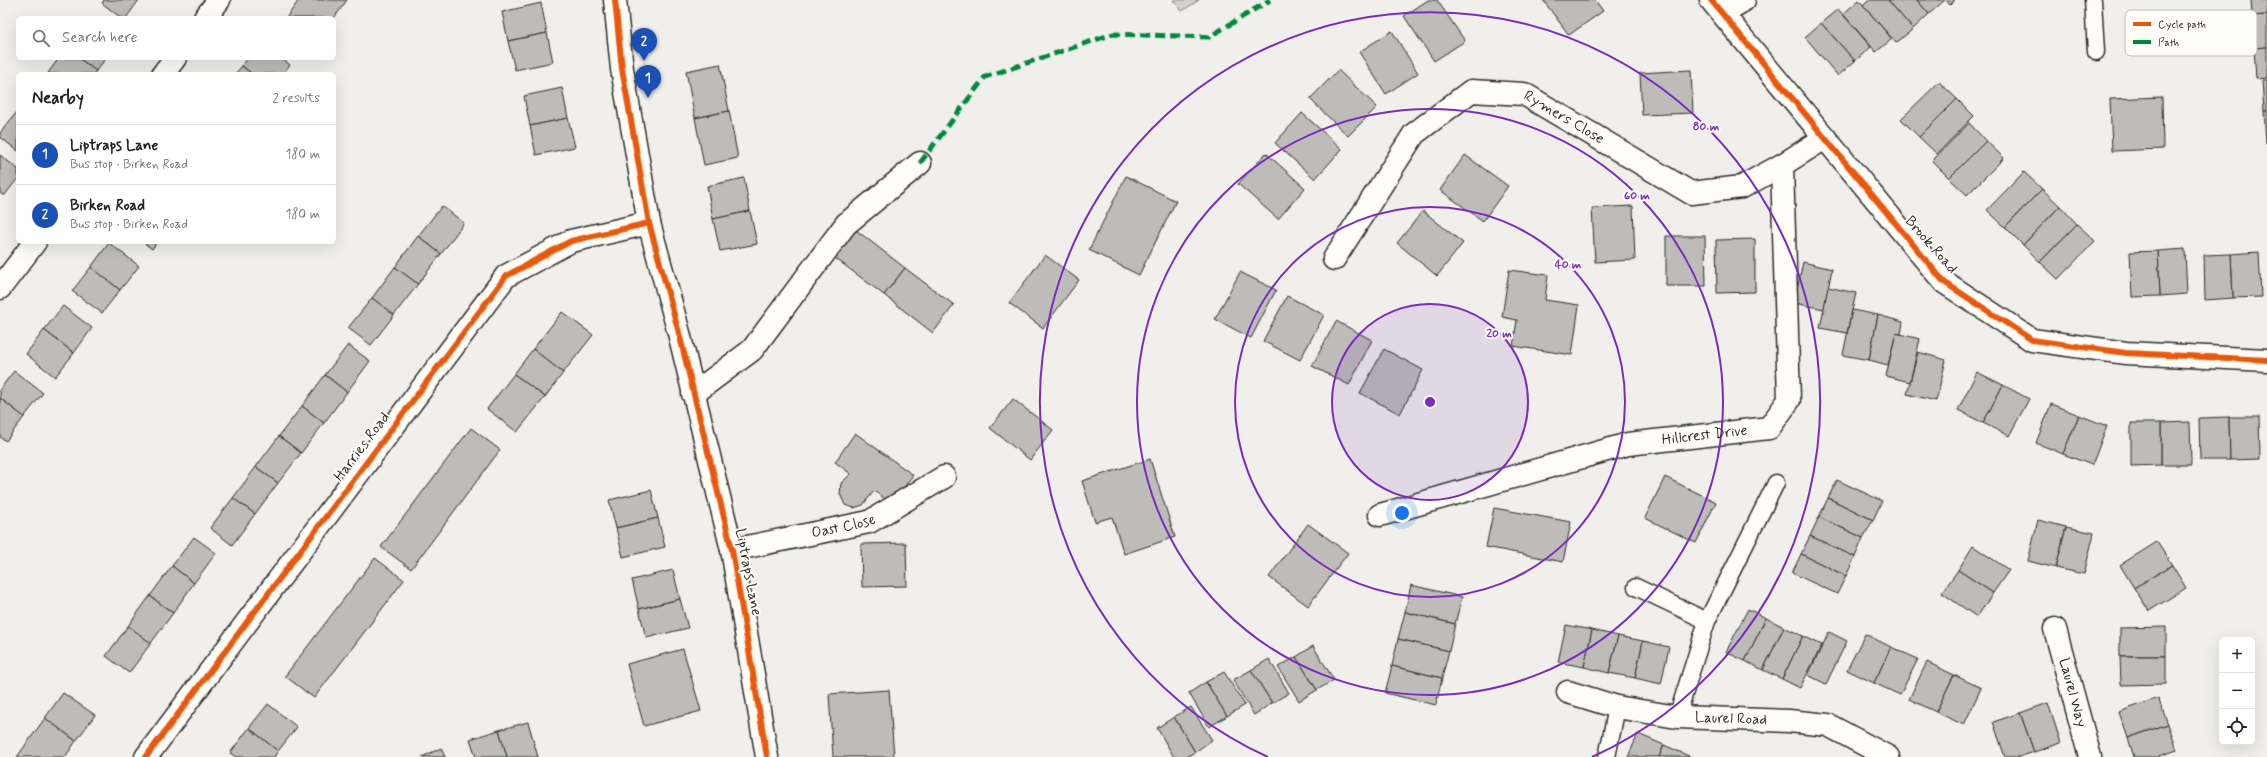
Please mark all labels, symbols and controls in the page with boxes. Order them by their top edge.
legend [2125,10,2257,56]
search box [16,16,336,60]
text: Cycle path [2158,18,2206,32]
icon: search [30,27,52,49]
text: Search here [62,28,138,48]
pin: 2 [631,28,657,61]
text: Path [2158,36,2179,50]
pin: 1 [635,65,661,98]
street label: Rymers Close [1520,86,1608,149]
text: Nearby [32,87,84,109]
text: 2 results [273,90,320,107]
text: 80 m [1693,119,1720,135]
text: Liptraps Lane [70,136,158,156]
text: 1 [42,146,48,163]
text: 180 m [285,146,320,163]
text: Bus stop · Birken Road [70,156,188,173]
text: 60 m [1624,188,1650,204]
text: Birken Road [70,196,145,216]
text: 2 [42,206,48,223]
text: 180 m [285,206,320,223]
street label: Brook Road [1900,212,1962,278]
text: Bus stop · Birken Road [70,216,188,233]
text: 40 m [1555,257,1582,273]
text: 20 m [1486,326,1512,342]
centre of rings [1423,395,1437,409]
street label: Harries Road [329,408,395,486]
street label: Hillcrest Drive [1661,420,1749,450]
your location [1392,503,1412,523]
street label: Oast Close [810,510,880,544]
street label: Liptraps Lane [730,527,766,617]
map controls [2219,637,2255,745]
button: + [2219,637,2255,673]
street label: Laurel Way [2053,656,2092,730]
button: − [2219,673,2255,709]
street label: Laurel Road [1695,708,1767,730]
button: locate [2219,709,2255,745]

